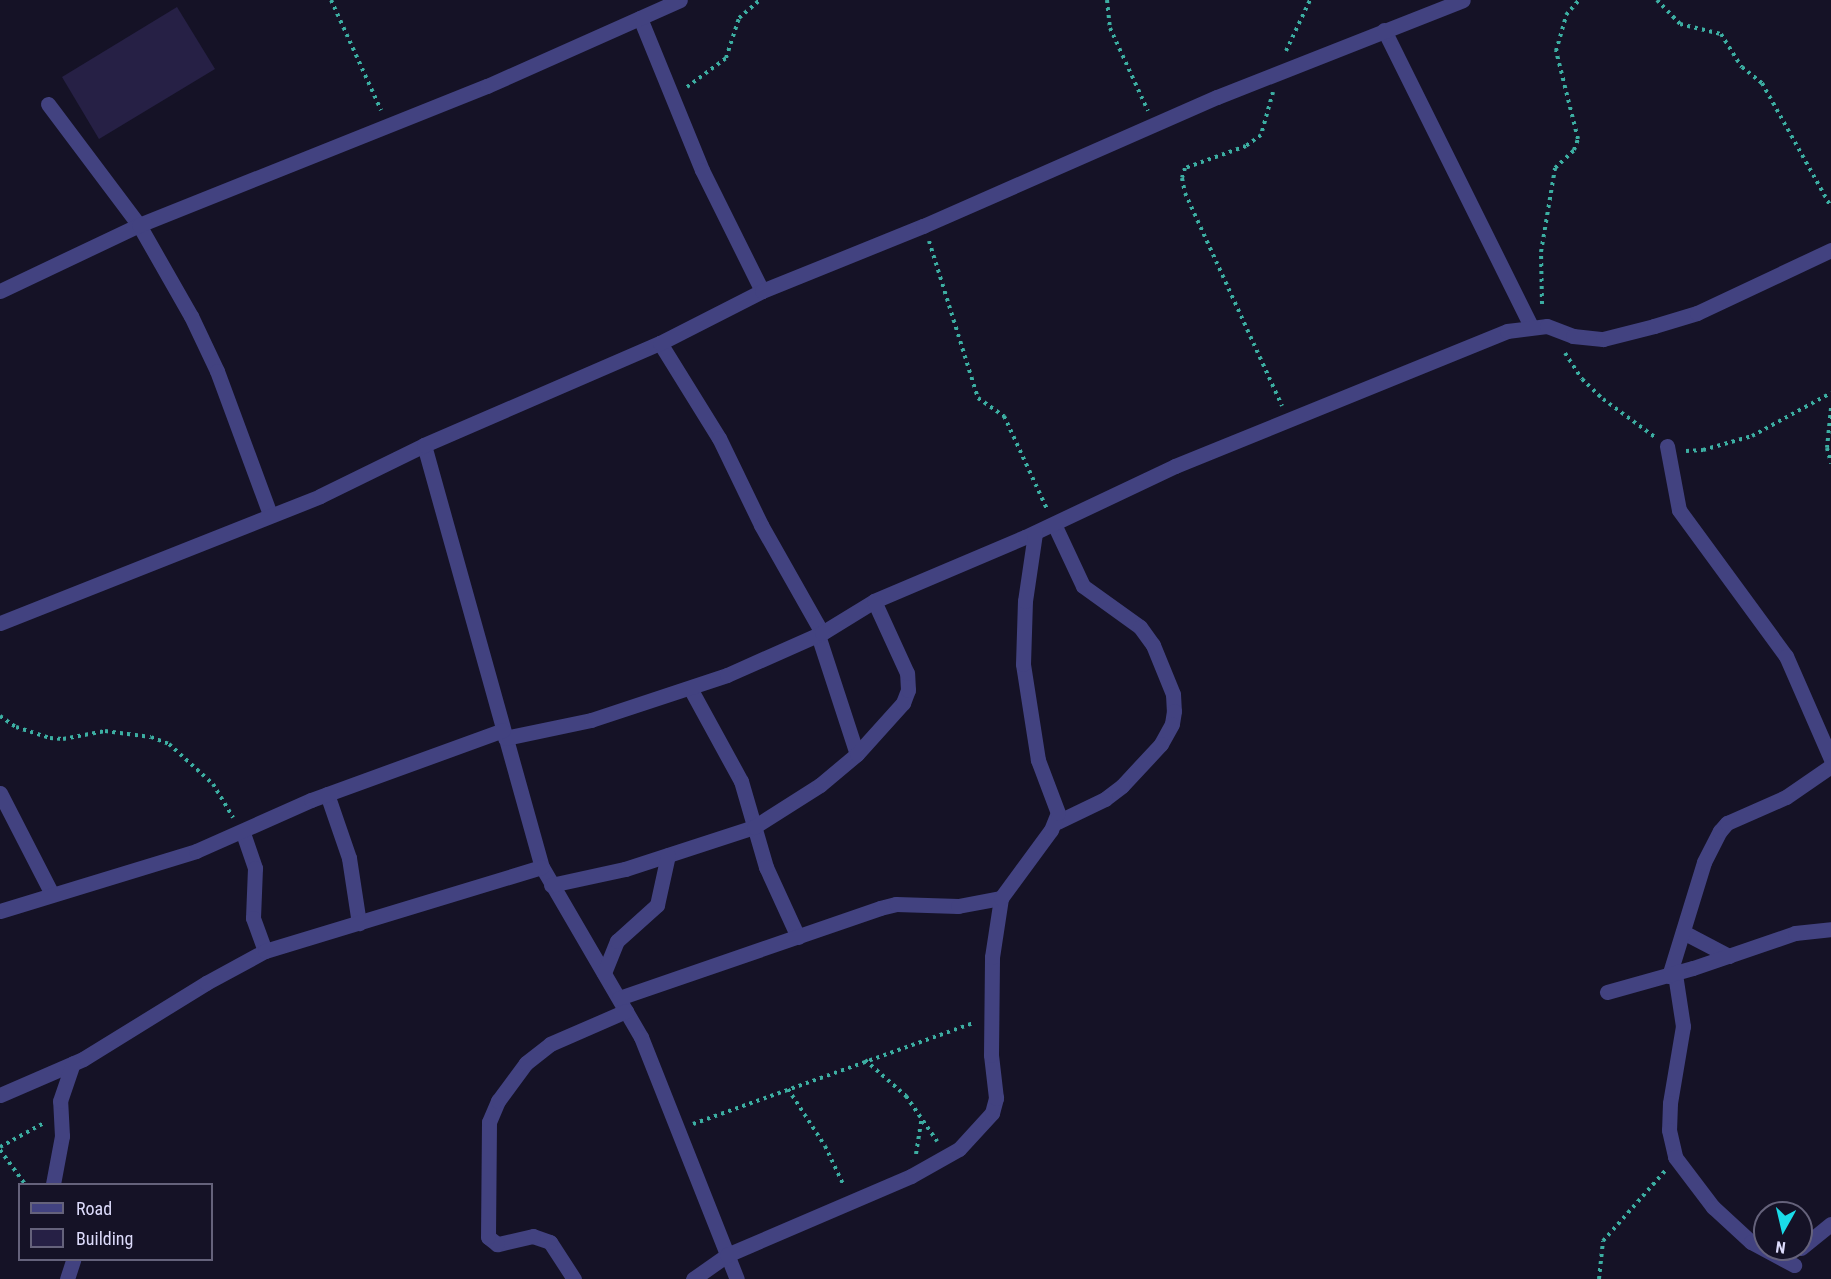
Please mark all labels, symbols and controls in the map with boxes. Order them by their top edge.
legend [18,1183,213,1261]
text: Road [76,1198,112,1219]
north arrow [1753,1201,1813,1261]
text: Building [76,1228,133,1249]
text: N [1775,1237,1787,1257]

